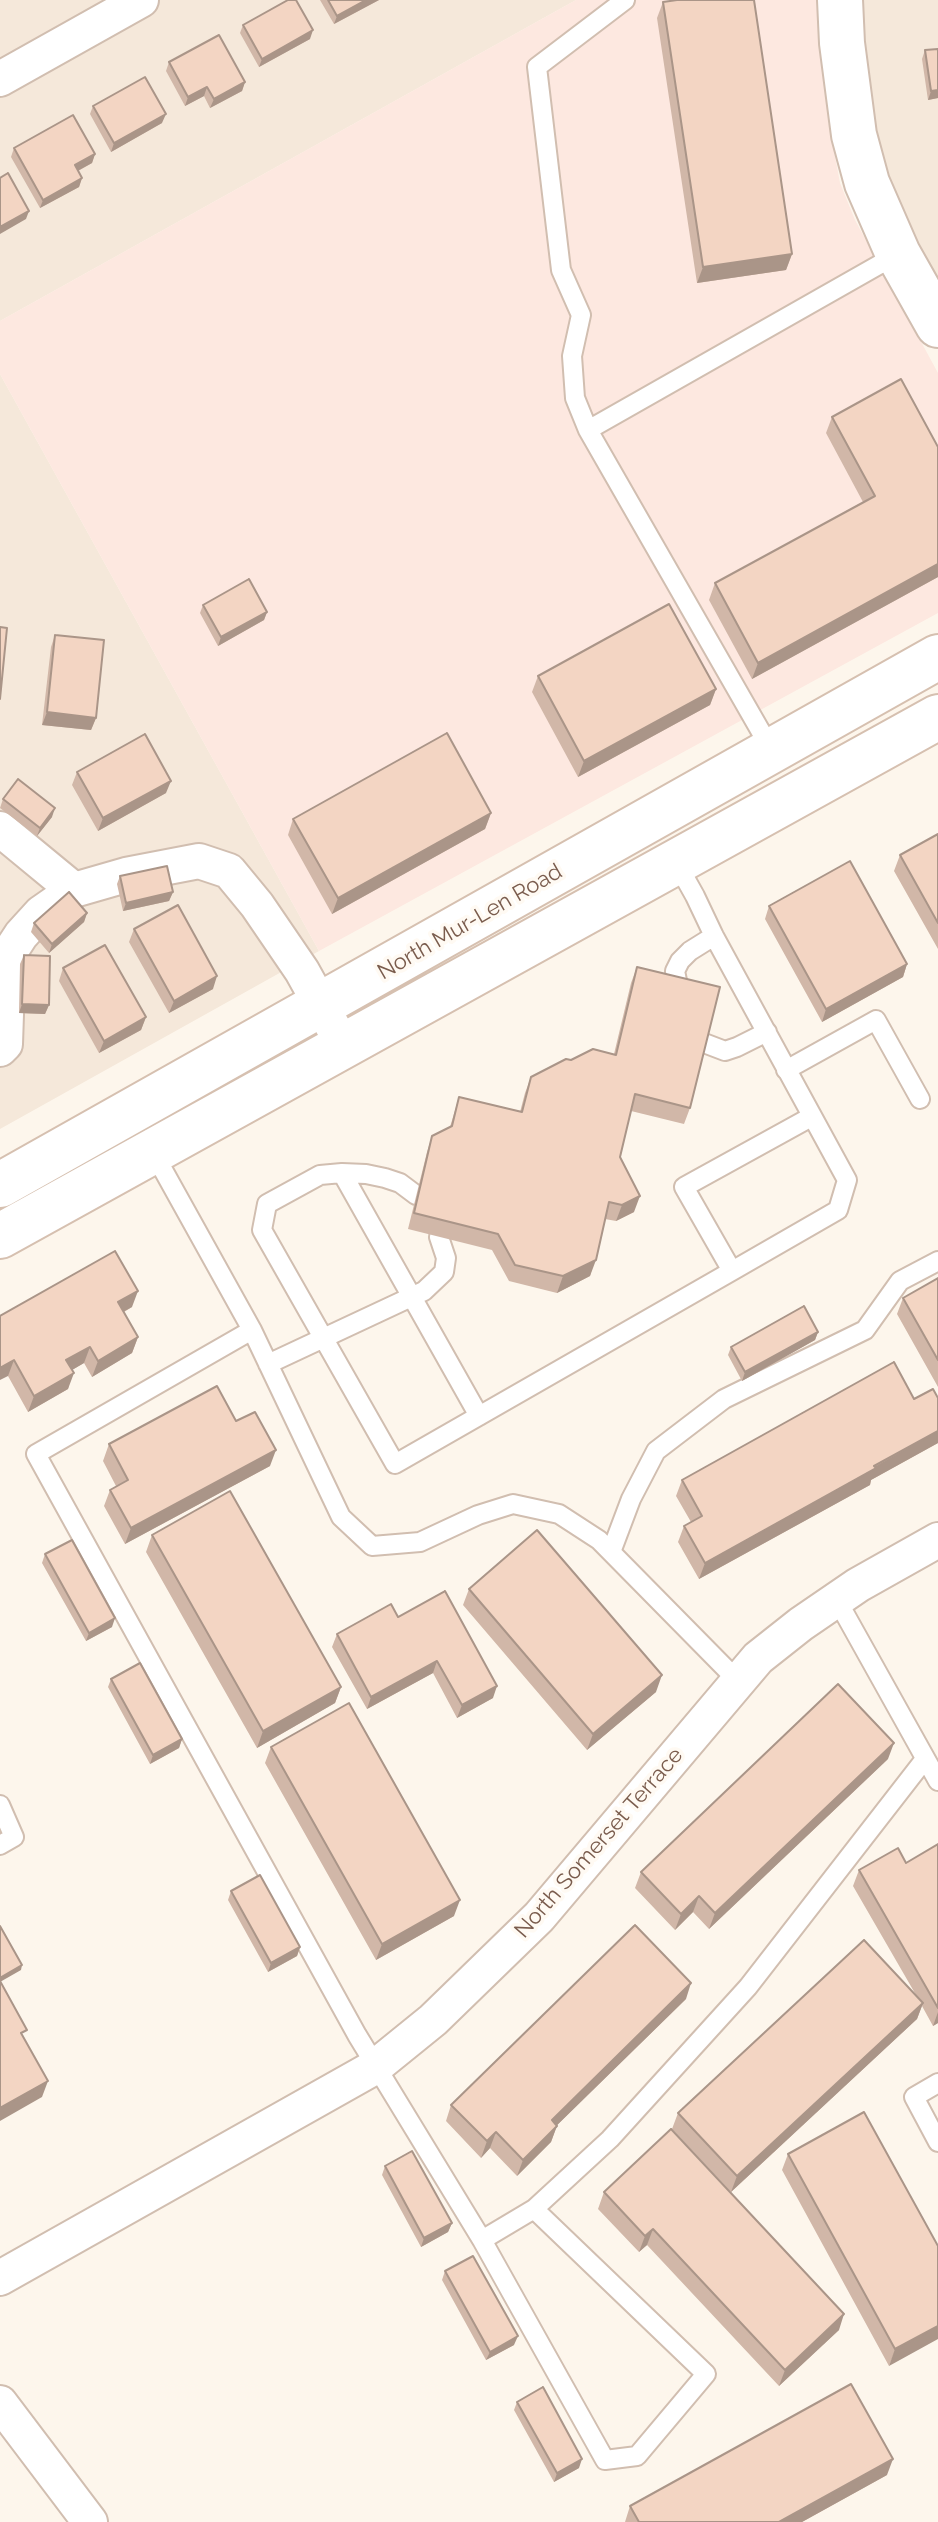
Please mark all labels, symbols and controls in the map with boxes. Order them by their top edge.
street label: North Mur-Len Road [373,858,567,986]
street label: North Somerset Terrace [509,1743,689,1943]

